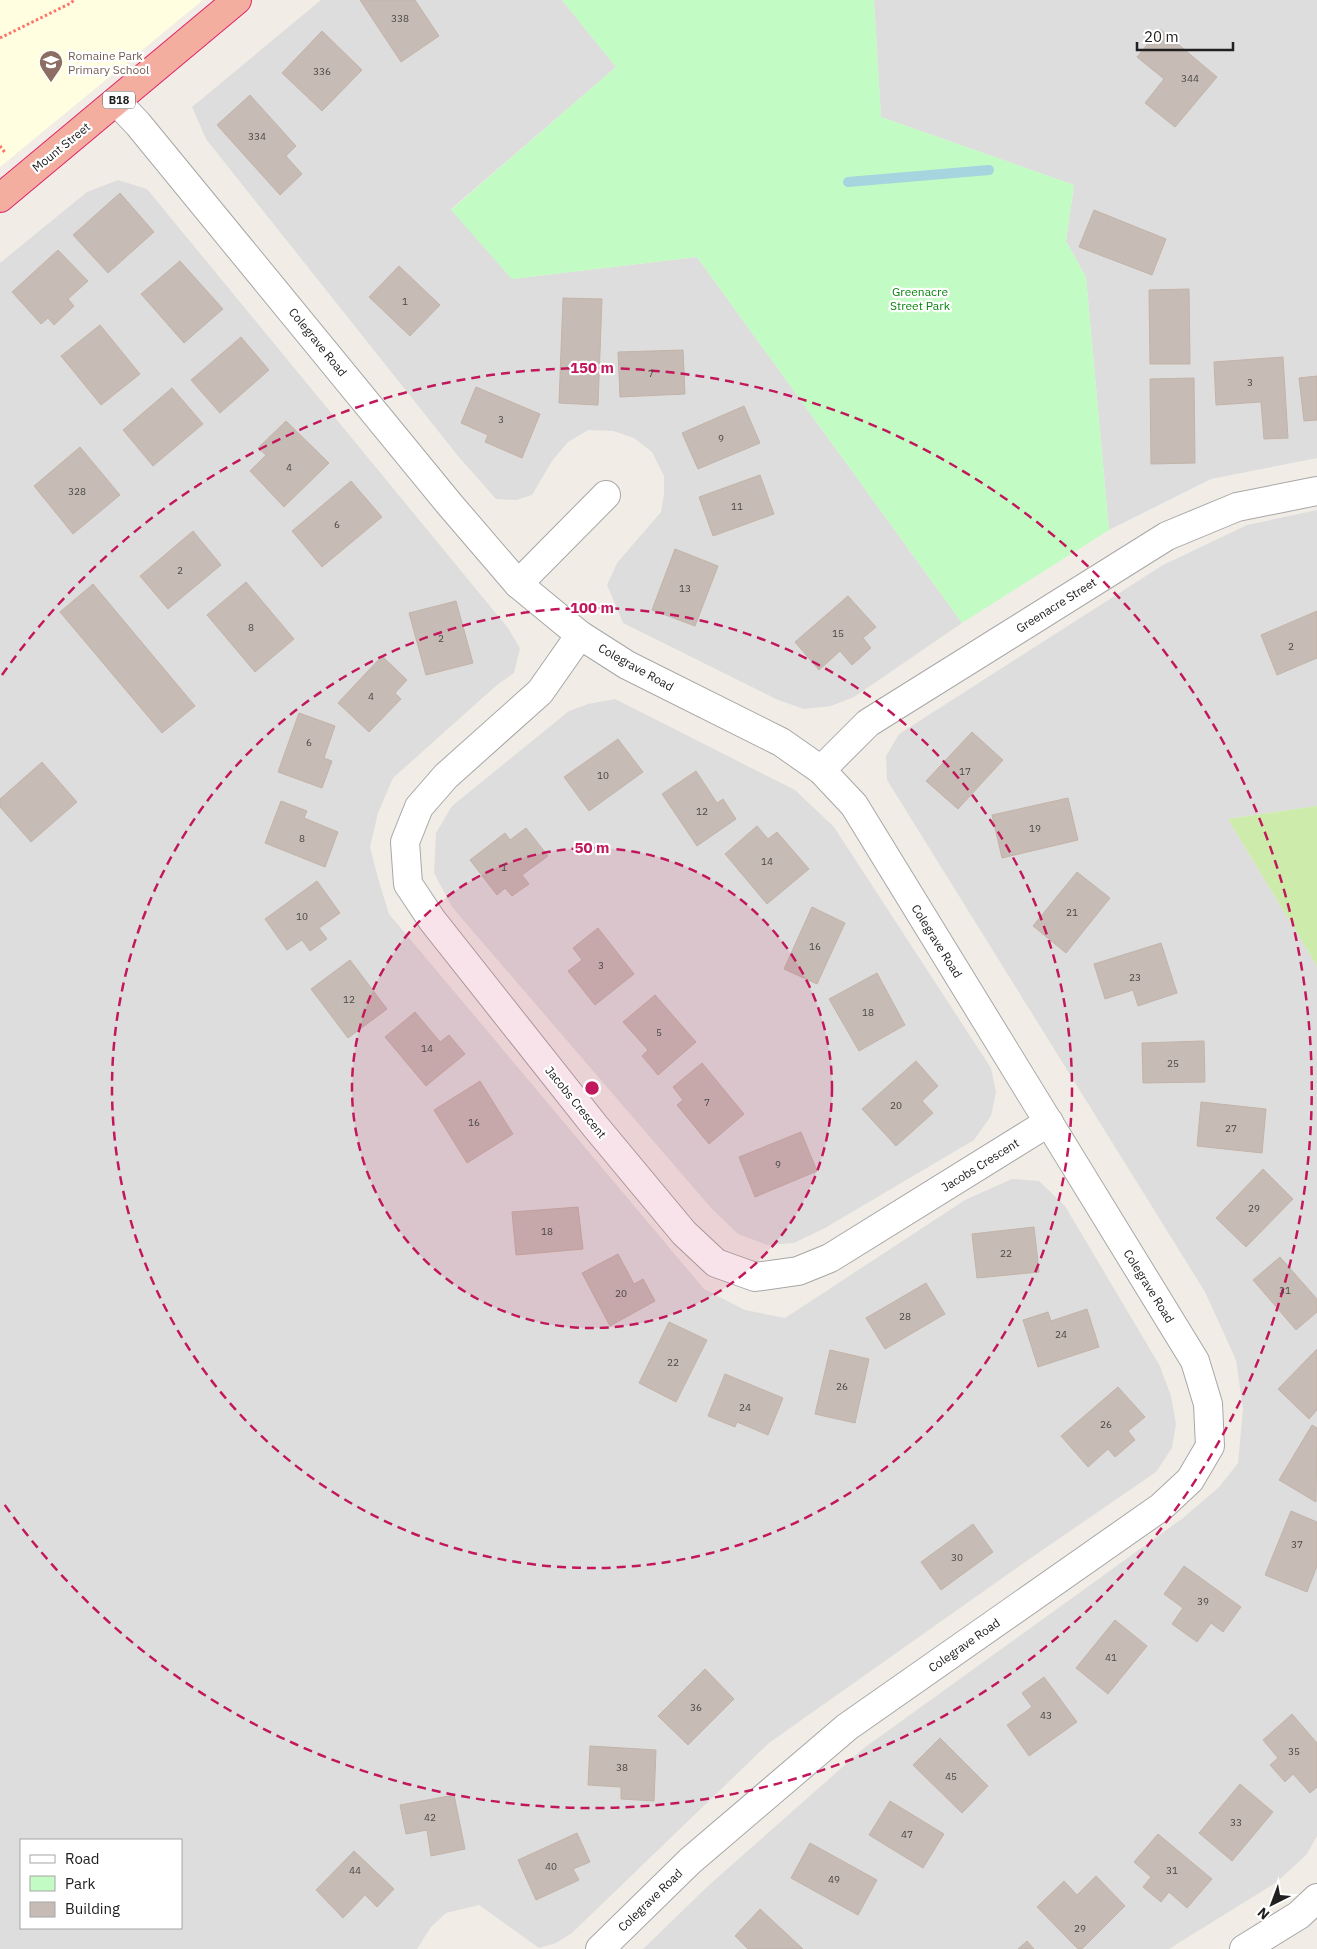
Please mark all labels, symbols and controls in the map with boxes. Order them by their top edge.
house number: 338 [391,12,409,25]
scale bar [1137,20,1233,52]
text: 20 m [1144,27,1179,46]
place label: Romaine Park Primary School [68,48,149,77]
school or university icon: Romaine Park Primary School [38,49,64,83]
house number: 336 [313,65,331,78]
house number: 344 [1181,72,1199,85]
road number: B18 [103,92,135,108]
street label: Mount Street [29,119,93,175]
house number: 334 [248,130,266,143]
park label: Greenacre Street Park [890,284,951,313]
house number: 1 [402,295,408,308]
street label: Colegrave Road [286,305,350,379]
text: 150 m [570,358,614,377]
house number: 7 [648,367,654,380]
house number: 3 [1247,376,1253,389]
house number: 3 [498,413,504,426]
house number: 9 [718,432,724,445]
house number: 4 [286,461,292,474]
house number: 328 [68,485,86,498]
house number: 11 [731,500,743,513]
house number: 6 [334,518,340,531]
house number: 2 [177,564,183,577]
street label: Greenacre Street [1013,574,1099,636]
house number: 13 [679,582,691,595]
text: 100 m [570,598,614,617]
house number: 8 [248,621,254,634]
house number: 15 [832,627,844,640]
house number: 2 [438,632,444,645]
street label: Colegrave Road [596,640,676,694]
house number: 2 [1288,640,1294,653]
house number: 4 [368,690,374,703]
house number: 6 [306,736,312,749]
house number: 17 [959,765,971,778]
house number: 10 [597,769,609,782]
house number: 12 [696,805,708,818]
house number: 19 [1029,822,1041,835]
house number: 8 [299,832,305,845]
text: 50 m [575,838,609,857]
house number: 14 [761,855,773,868]
house number: 1 [501,861,507,874]
street label: Colegrave Road [908,901,966,981]
house number: 21 [1066,906,1078,919]
house number: 10 [296,910,308,923]
house number: 16 [809,940,821,953]
house number: 3 [598,959,604,972]
house number: 23 [1129,971,1141,984]
house number: 12 [343,993,355,1006]
house number: 18 [862,1006,874,1019]
house number: 5 [656,1026,662,1039]
house number: 14 [421,1042,433,1055]
house number: 25 [1167,1057,1179,1070]
street label: Jacobs Crescent [542,1063,610,1141]
centre of rings [583,1079,601,1097]
house number: 7 [704,1096,710,1109]
house number: 20 [890,1099,902,1112]
house number: 16 [468,1116,480,1129]
house number: 27 [1225,1122,1237,1135]
street label: Jacobs Crescent [938,1135,1022,1195]
house number: 9 [775,1158,781,1171]
house number: 29 [1248,1202,1260,1215]
house number: 18 [541,1225,553,1238]
street label: Colegrave Road [1120,1246,1178,1326]
house number: 22 [1000,1247,1012,1260]
house number: 31 [1279,1284,1291,1297]
house number: 20 [615,1287,627,1300]
house number: 28 [899,1310,911,1323]
house number: 24 [1055,1328,1067,1341]
house number: 22 [667,1356,679,1369]
house number: 26 [836,1380,848,1393]
house number: 24 [739,1401,751,1414]
house number: 26 [1100,1418,1112,1431]
house number: 37 [1291,1538,1303,1551]
house number: 30 [951,1551,963,1564]
house number: 39 [1197,1595,1209,1608]
street label: Colegrave Road [925,1615,1003,1675]
house number: 41 [1105,1651,1117,1664]
house number: 36 [690,1701,702,1714]
house number: 43 [1040,1709,1052,1722]
house number: 35 [1288,1745,1300,1758]
house number: 38 [616,1761,628,1774]
house number: 45 [945,1770,957,1783]
house number: 42 [424,1811,436,1824]
house number: 33 [1230,1816,1242,1829]
house number: 47 [901,1828,913,1841]
legend [20,1839,182,1929]
text: Road [65,1849,100,1868]
house number: 40 [545,1860,557,1873]
house number: 44 [349,1864,361,1877]
house number: 31 [1166,1864,1178,1877]
street label: Colegrave Road [615,1865,685,1935]
house number: 49 [828,1873,840,1886]
text: Park [65,1874,95,1893]
north arrow [1247,1879,1297,1929]
text: Building [65,1899,120,1918]
text: N [1254,1904,1273,1924]
house number: 29 [1074,1922,1086,1935]

